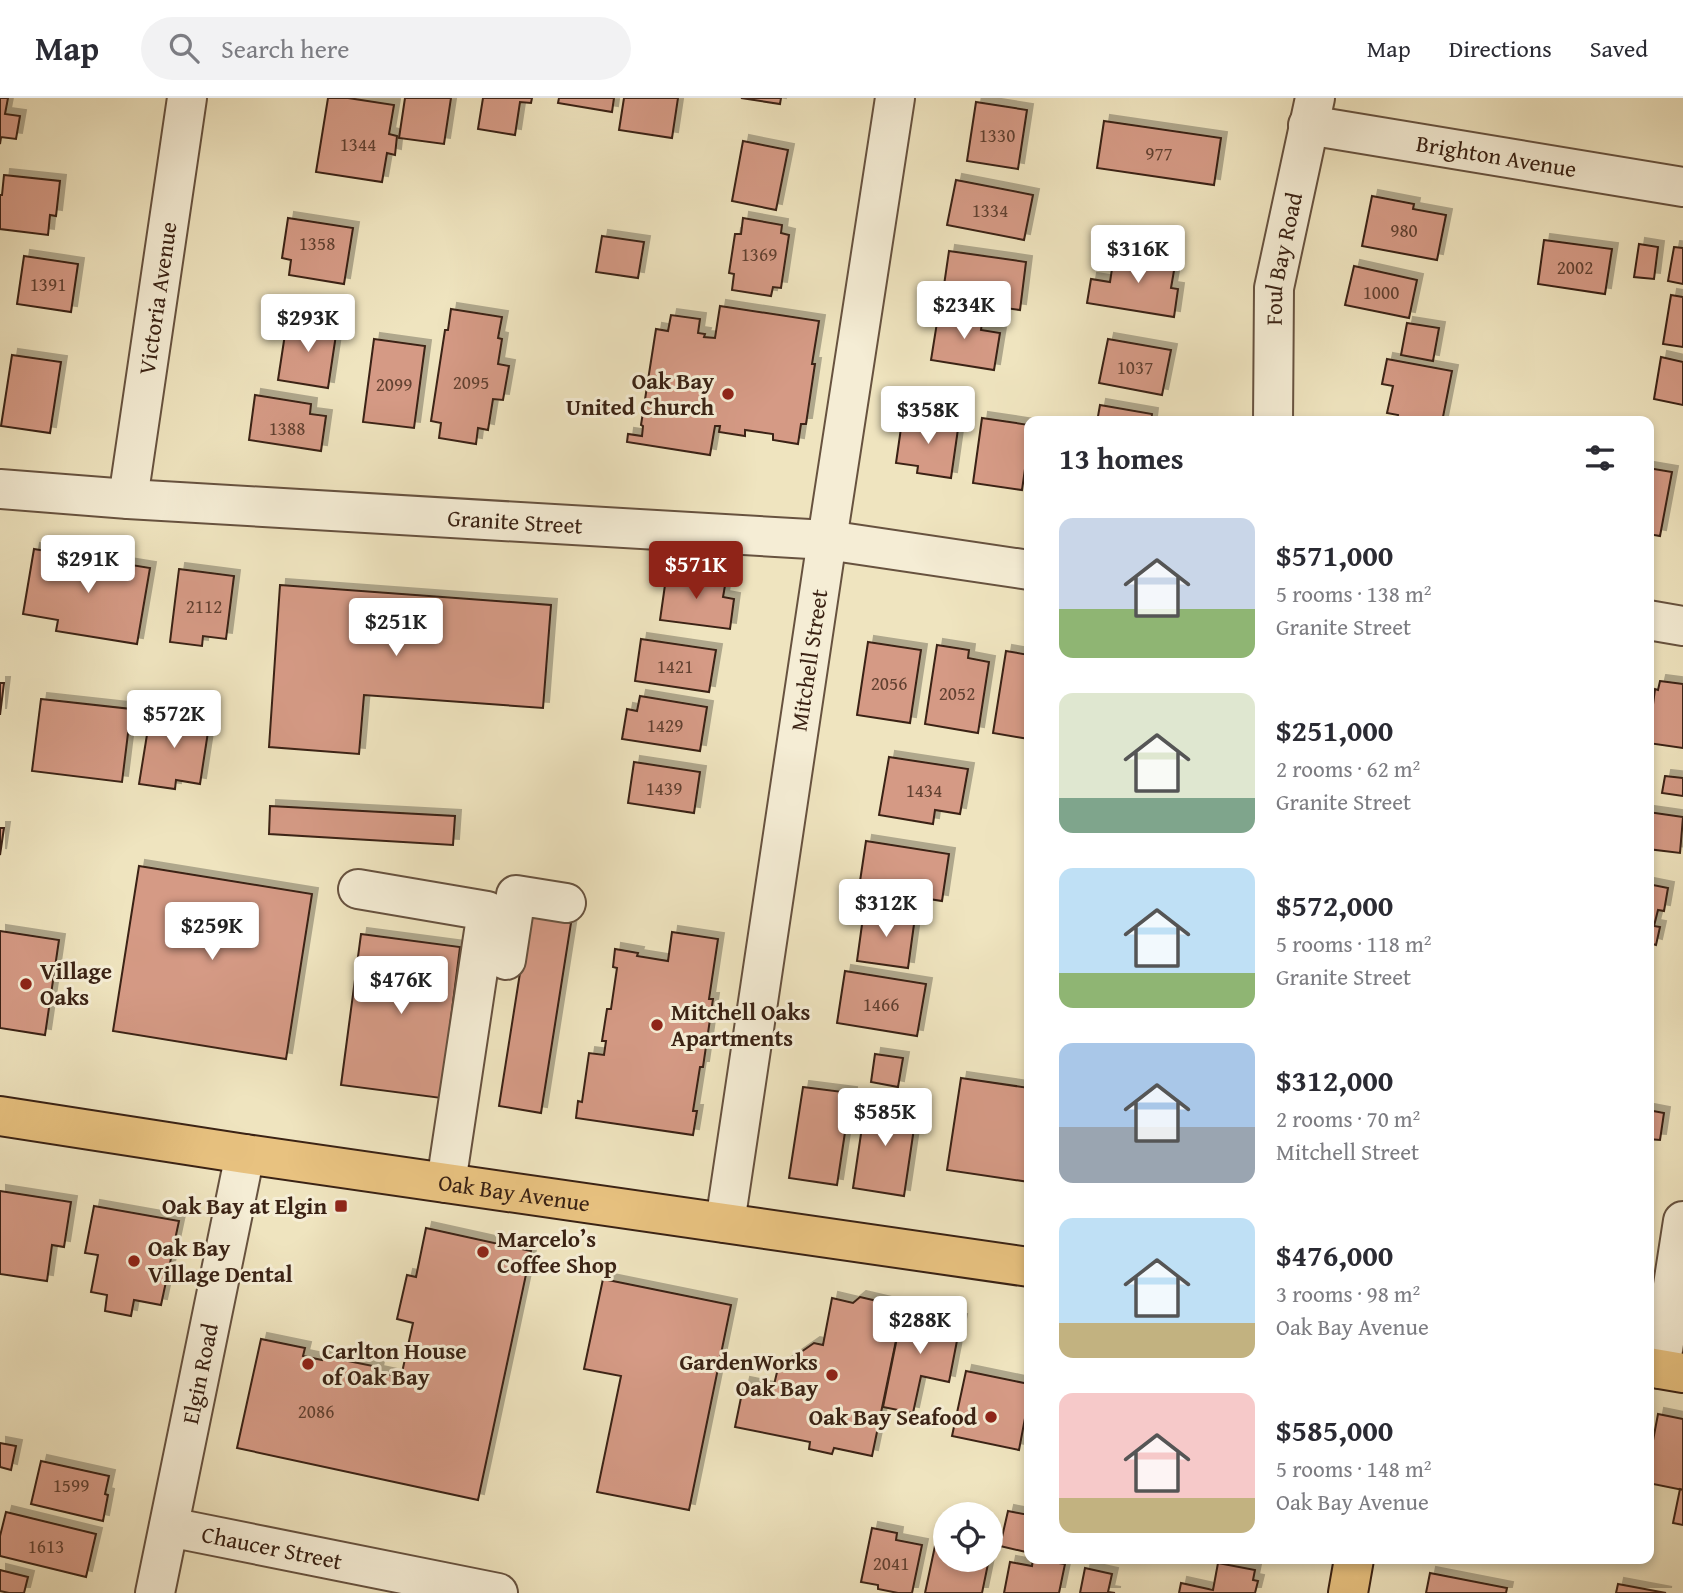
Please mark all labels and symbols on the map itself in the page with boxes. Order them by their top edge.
house number: 1330 [979,121,1015,149]
street label: Brighton Avenue [1414,126,1579,185]
house number: 1344 [340,130,376,158]
house number: 977 [1145,139,1173,167]
street label: Foul Bay Road [1257,189,1310,325]
house number: 1334 [972,196,1008,224]
house number: 980 [1390,216,1418,244]
street label: Victoria Avenue [130,219,185,377]
pin: $316K [1089,226,1187,285]
house number: 1358 [299,229,335,257]
house number: 1369 [741,240,777,268]
house number: 2002 [1557,253,1593,281]
house number: 1391 [30,270,66,298]
house number: 1000 [1363,278,1399,306]
pin: $234K [915,282,1013,341]
pin: $293K [259,294,357,354]
house number: 1037 [1117,353,1153,381]
place label: Oak Bay United Church [566,364,714,423]
house number: 2095 [453,368,489,396]
house number: 2099 [376,370,412,398]
marker: Oak Bay United Church [720,386,736,402]
pin: $358K [879,386,977,446]
house number: 1388 [269,414,305,442]
street label: Granite Street [446,501,583,542]
pin: $291K [39,536,137,595]
pin: $571K [647,542,745,601]
street label: Mitchell Street [782,587,835,733]
house number: 2112 [186,592,222,620]
pin: $251K [347,598,445,658]
house number: 1421 [657,652,693,680]
house number: 2056 [871,669,907,697]
house number: 2052 [939,679,975,707]
pin: $572K [125,690,223,750]
house number: 1429 [647,711,683,739]
house number: 1439 [646,774,682,802]
house number: 1434 [906,776,942,804]
pin: $312K [837,880,935,939]
pin: $259K [163,902,261,962]
place label: Village Oaks [40,954,112,1013]
pin: $476K [352,956,450,1016]
marker: Village Oaks [18,976,34,992]
house number: 1466 [863,990,899,1018]
place label: Mitchell Oaks Apartments [671,995,810,1054]
marker: Mitchell Oaks Apartments [649,1017,665,1033]
pin: $585K [836,1088,934,1148]
street label: Oak Bay Avenue [436,1165,592,1220]
place label: Oak Bay at Elgin [162,1189,327,1222]
marker: Oak Bay at Elgin [333,1198,349,1214]
place label: Marcelo’s Coffee Shop [497,1222,617,1281]
place label: Oak Bay Village Dental [148,1231,293,1290]
marker: Marcelo’s Coffee Shop [475,1244,491,1260]
marker: Oak Bay Village Dental [126,1253,142,1269]
pin: $288K [871,1296,969,1356]
street label: Elgin Road [173,1319,226,1427]
place label: Carlton House of Oak Bay [322,1334,467,1393]
place label: GardenWorks Oak Bay [679,1345,818,1404]
marker: Carlton House of Oak Bay [300,1356,316,1372]
marker: GardenWorks Oak Bay [824,1367,840,1383]
house number: 2086 [298,1397,334,1425]
place label: Oak Bay Seafood [809,1400,978,1433]
marker: Oak Bay Seafood [983,1409,999,1425]
house number: 1599 [53,1471,89,1499]
street label: Chaucer Street [199,1517,345,1577]
house number: 1613 [28,1532,64,1560]
house number: 2041 [873,1549,909,1577]

